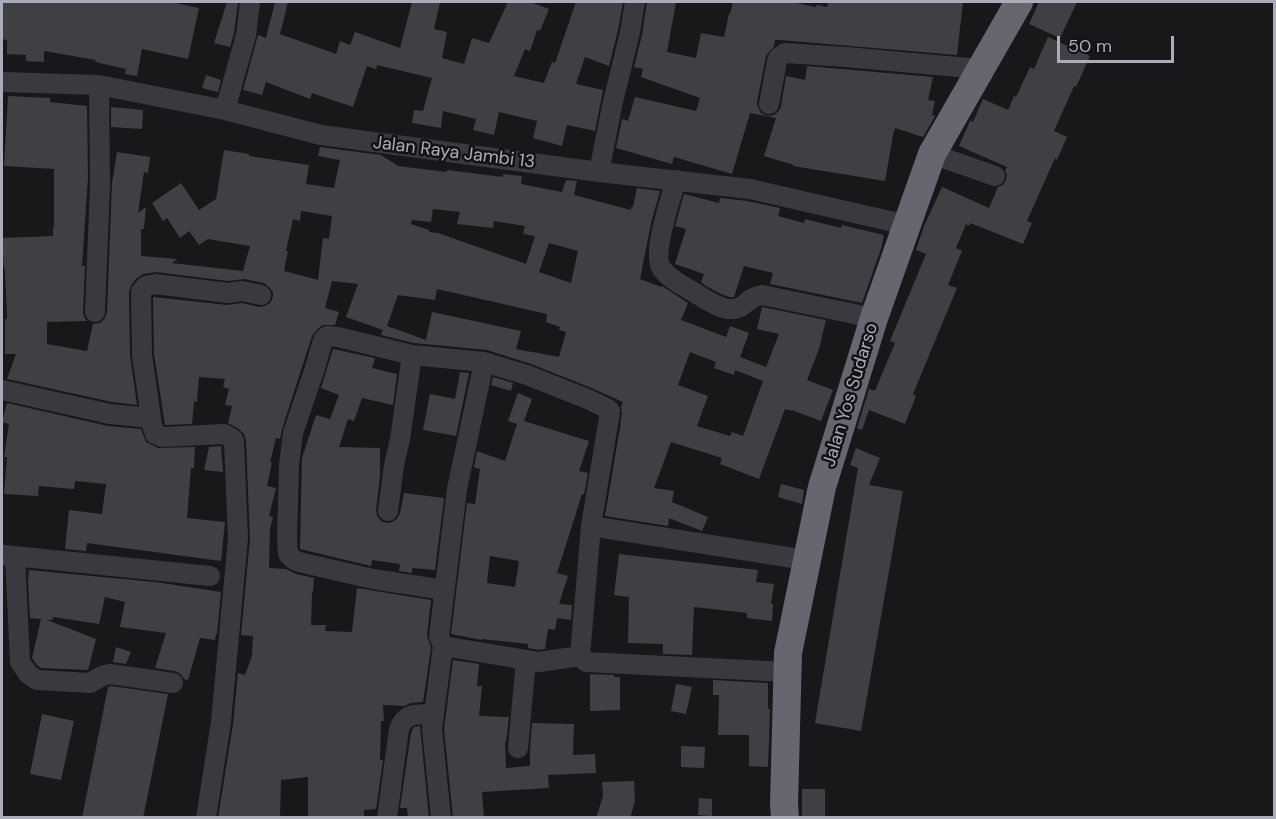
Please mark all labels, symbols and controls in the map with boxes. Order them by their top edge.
scale bar [1060,24,1177,62]
text: 50 m [1068,34,1112,58]
street label: Jalan Raya Jambi 13 [372,132,536,174]
street label: Jalan Yos Sudarso [819,320,883,470]

